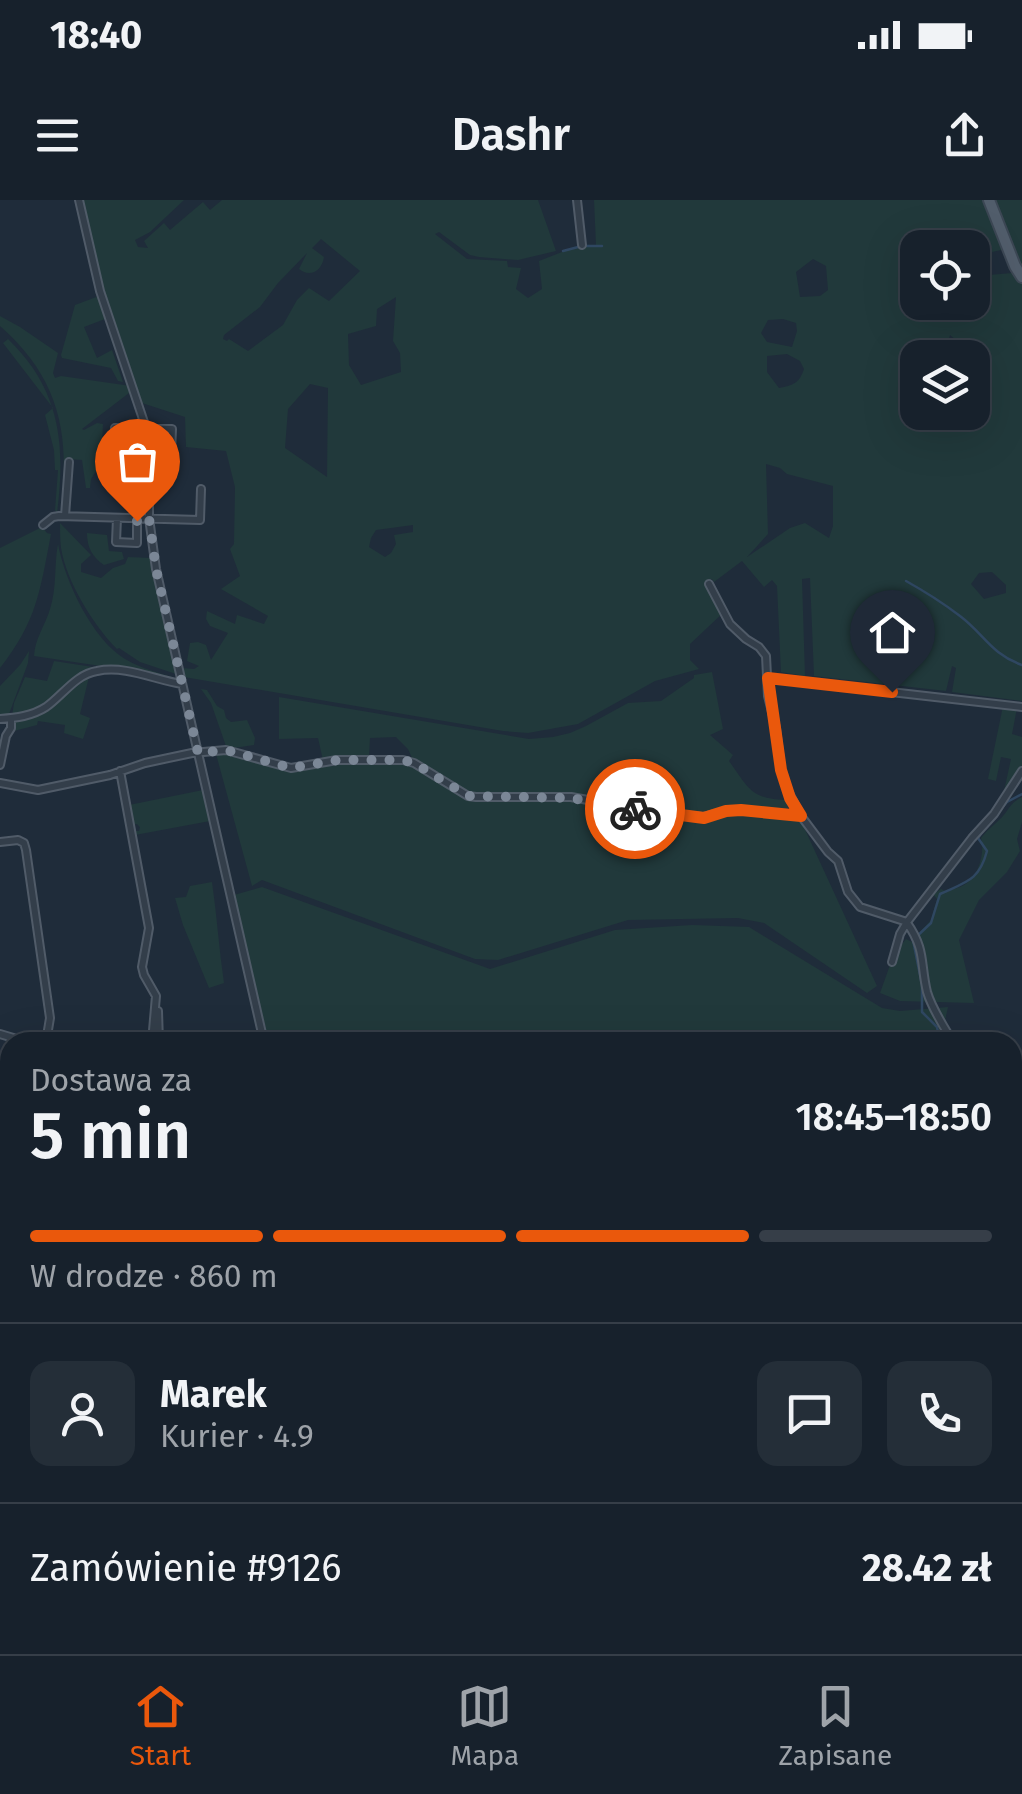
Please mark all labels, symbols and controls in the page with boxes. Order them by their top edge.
text: 18:40 [50,12,142,58]
icon: menu [30,108,85,163]
text: Dashr [452,108,570,162]
icon: share [937,108,992,163]
map controls [900,230,990,430]
button: locate [900,230,990,320]
button: layers [900,340,990,430]
pin [95,419,180,522]
icon: bag [110,434,165,489]
pin [850,590,935,693]
icon: home [865,605,920,660]
courier [585,759,685,859]
icon: bike [608,782,663,837]
text: Dostawa za [30,1061,192,1099]
text: 18:45–18:50 [795,1094,992,1140]
text: 5 min [30,1097,191,1175]
text: W drodze · 860 m [30,1257,278,1295]
button: person [30,1361,135,1466]
button: chat [757,1361,862,1466]
button: phone [887,1361,992,1466]
text: Marek [160,1371,267,1417]
text: Kurier · 4.9 [160,1417,314,1455]
text: Zamówienie #9126 [30,1545,342,1591]
text: 28.42 zł [862,1545,992,1591]
tab: Start [130,1679,191,1772]
tab: Mapa [451,1679,519,1772]
tab: Zapisane [779,1679,892,1772]

